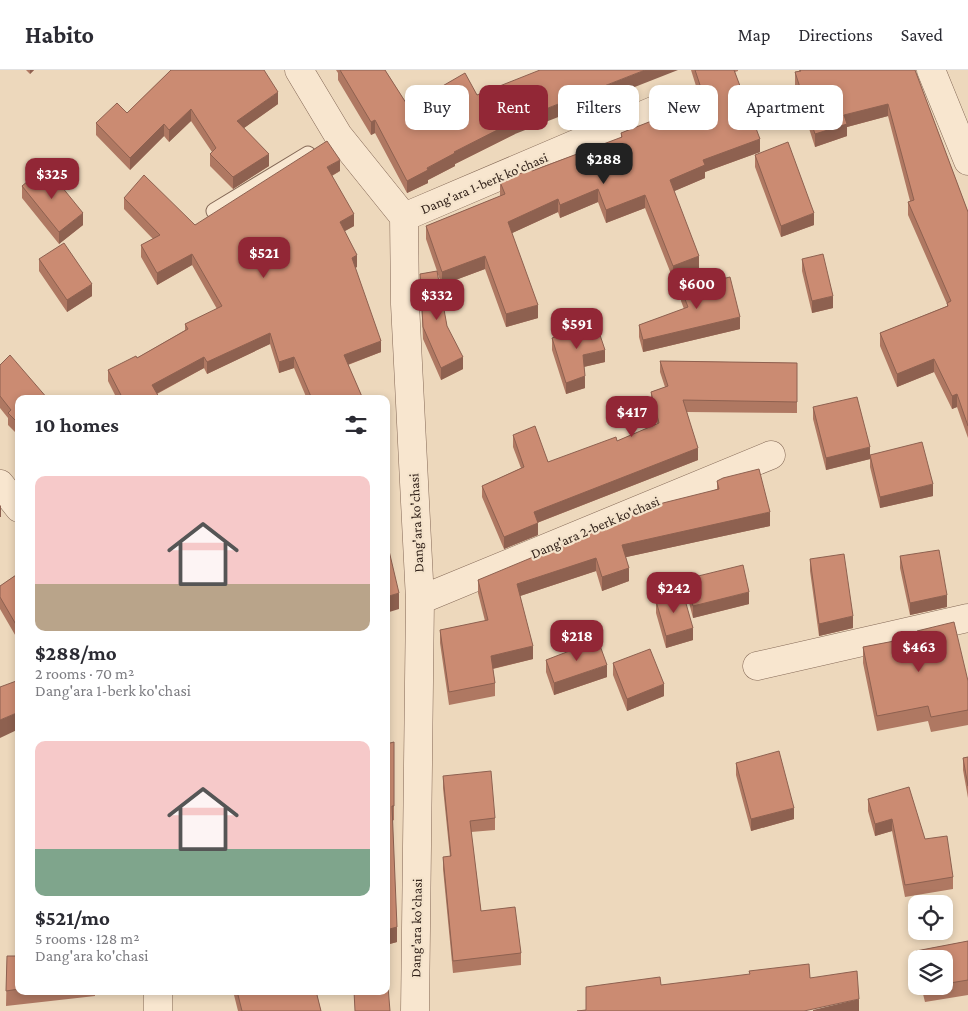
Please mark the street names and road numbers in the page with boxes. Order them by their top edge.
street label: Dang'ara 1-berk ko'chasi [418,149,550,217]
street label: Dang'ara ko'chasi [405,473,427,573]
street label: Dang'ara 2-berk ko'chasi [528,492,662,561]
street label: Dang'ara ko'chasi [407,878,425,978]

